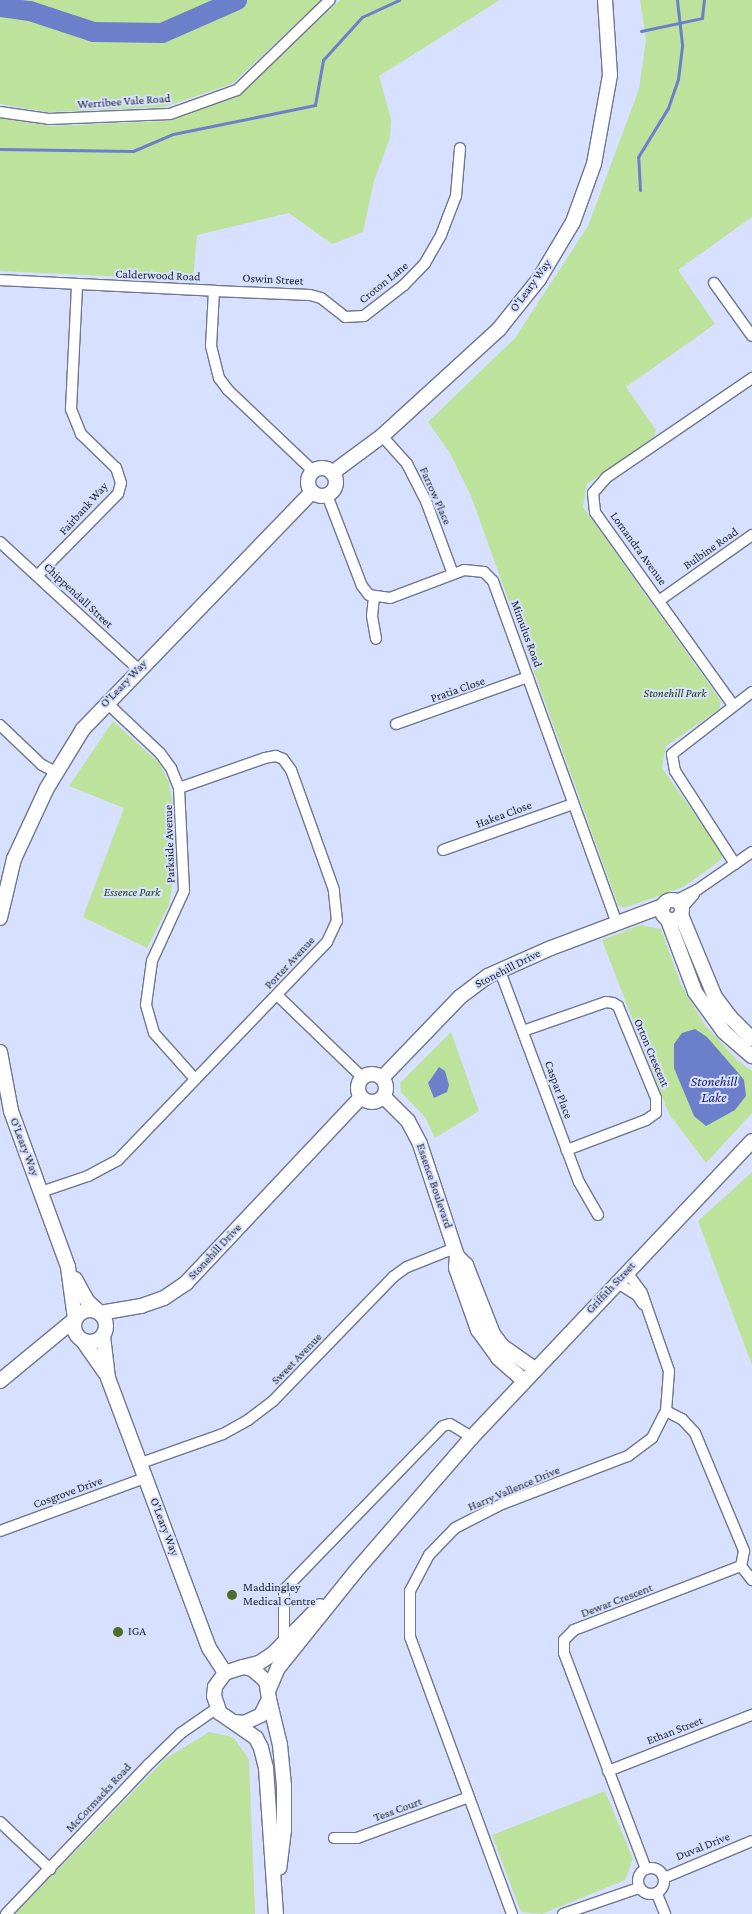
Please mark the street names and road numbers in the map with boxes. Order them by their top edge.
street label: Werribee Vale Road [77,92,171,112]
street label: O'Leary Way [507,257,555,315]
street label: Croton Lane [357,259,411,307]
street label: Calderwood Road [115,267,201,285]
street label: Oswin Street [242,271,304,289]
street label: Farrow Place [416,465,454,527]
street label: Fairbank Way [57,480,111,538]
street label: Lomandra Avenue [607,510,669,588]
street label: Bulbine Road [681,525,741,573]
street label: Chippendall Street [40,560,116,632]
street label: Mimulus Road [507,599,545,669]
street label: O'Leary Way [98,657,150,711]
street label: Pratia Close [429,674,487,706]
street label: Hakea Close [474,798,534,832]
street label: Parkside Avenue [161,805,179,883]
street label: Porter Avenue [262,934,318,992]
street label: Stonehill Drive [473,946,543,992]
street label: Orton Crescent [630,1017,672,1089]
street label: Caspar Place [541,1059,575,1121]
street label: O'Leary Way [6,1116,42,1178]
street label: Essence Boulevard [413,1142,455,1230]
street label: Stonehill Drive [185,1221,245,1283]
street label: Griffith Street [583,1259,639,1317]
street label: Sweet Avenue [269,1330,325,1388]
street label: Harry Vallence Drive [466,1463,562,1515]
street label: Cosgrove Drive [31,1474,105,1512]
street label: O'Leary Way [146,1496,182,1558]
street label: Dewar Crescent [579,1581,655,1621]
street label: Ethan Street [645,1714,705,1748]
street label: McCormacks Road [63,1760,135,1836]
street label: Tess Court [372,1795,424,1825]
street label: Duval Drive [674,1830,732,1864]

